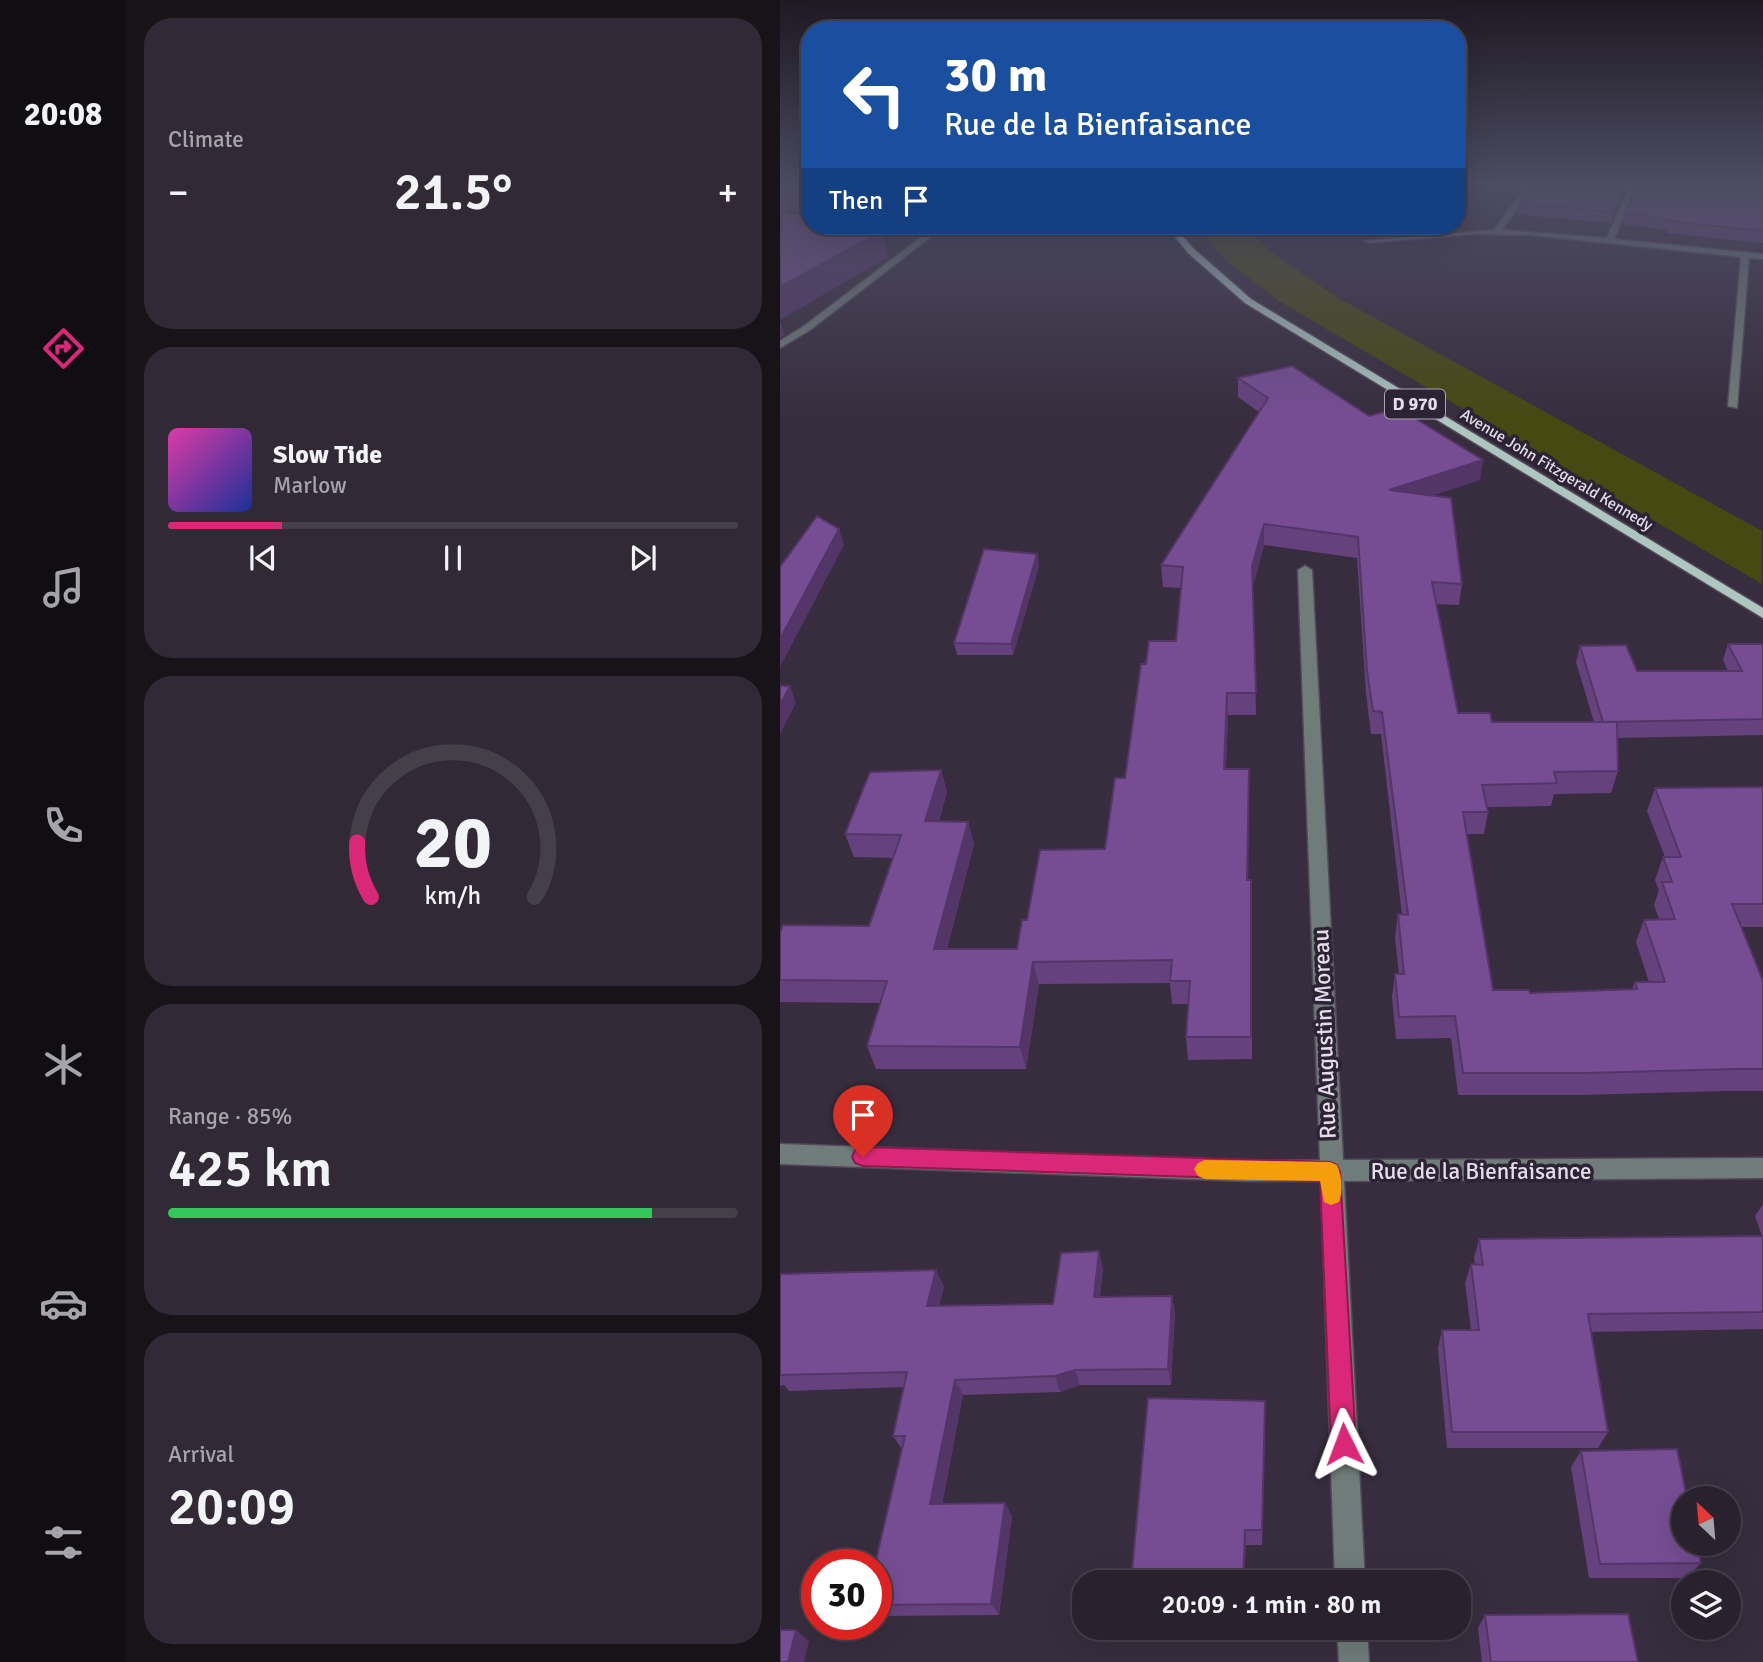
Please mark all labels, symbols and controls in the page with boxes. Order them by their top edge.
text: 30 m [944,45,1047,105]
icon: left [829,49,920,140]
text: 20:08 [24,95,102,134]
text: Rue de la Bienfaisance [944,105,1252,144]
text: Climate [168,125,244,154]
text: 21.5° [394,160,512,224]
text: − [168,169,189,216]
text: + [717,169,738,216]
icon: arrive [897,182,935,220]
text: Then [829,185,883,217]
icon: directions [39,324,88,373]
road number: D 970 [1385,390,1445,418]
street label: Avenue John Fitzgerald Kennedy [1457,404,1657,536]
text: Slow Tide [273,439,382,471]
text: Marlow [273,471,347,500]
icon: previous [244,539,282,577]
icon: pause [434,539,472,577]
icon: next [624,539,662,577]
icon: music [39,563,88,612]
text: 20 [414,799,492,888]
icon: phone [39,801,88,850]
text: km/h [425,880,481,911]
street label: Rue Augustin Moreau [1306,929,1343,1139]
icon: climate [39,1040,88,1089]
pin [833,1085,893,1157]
icon: arrive [844,1096,882,1134]
text: Range · 85% [168,1102,292,1131]
text: 425 km [168,1137,332,1201]
street label: Rue de la Bienfaisance [1370,1157,1592,1186]
icon: car [39,1279,88,1328]
position arrow [1307,1407,1381,1481]
text: Arrival [168,1440,234,1469]
text: 20:09 [168,1475,295,1539]
north arrow [1671,1486,1741,1556]
map controls [1671,1486,1741,1640]
icon: filters [39,1518,88,1567]
speed limit sign: 30 [801,1549,892,1640]
button: layers [1671,1570,1741,1640]
text: 20:09 · 1 min · 80 m [1162,1589,1381,1621]

